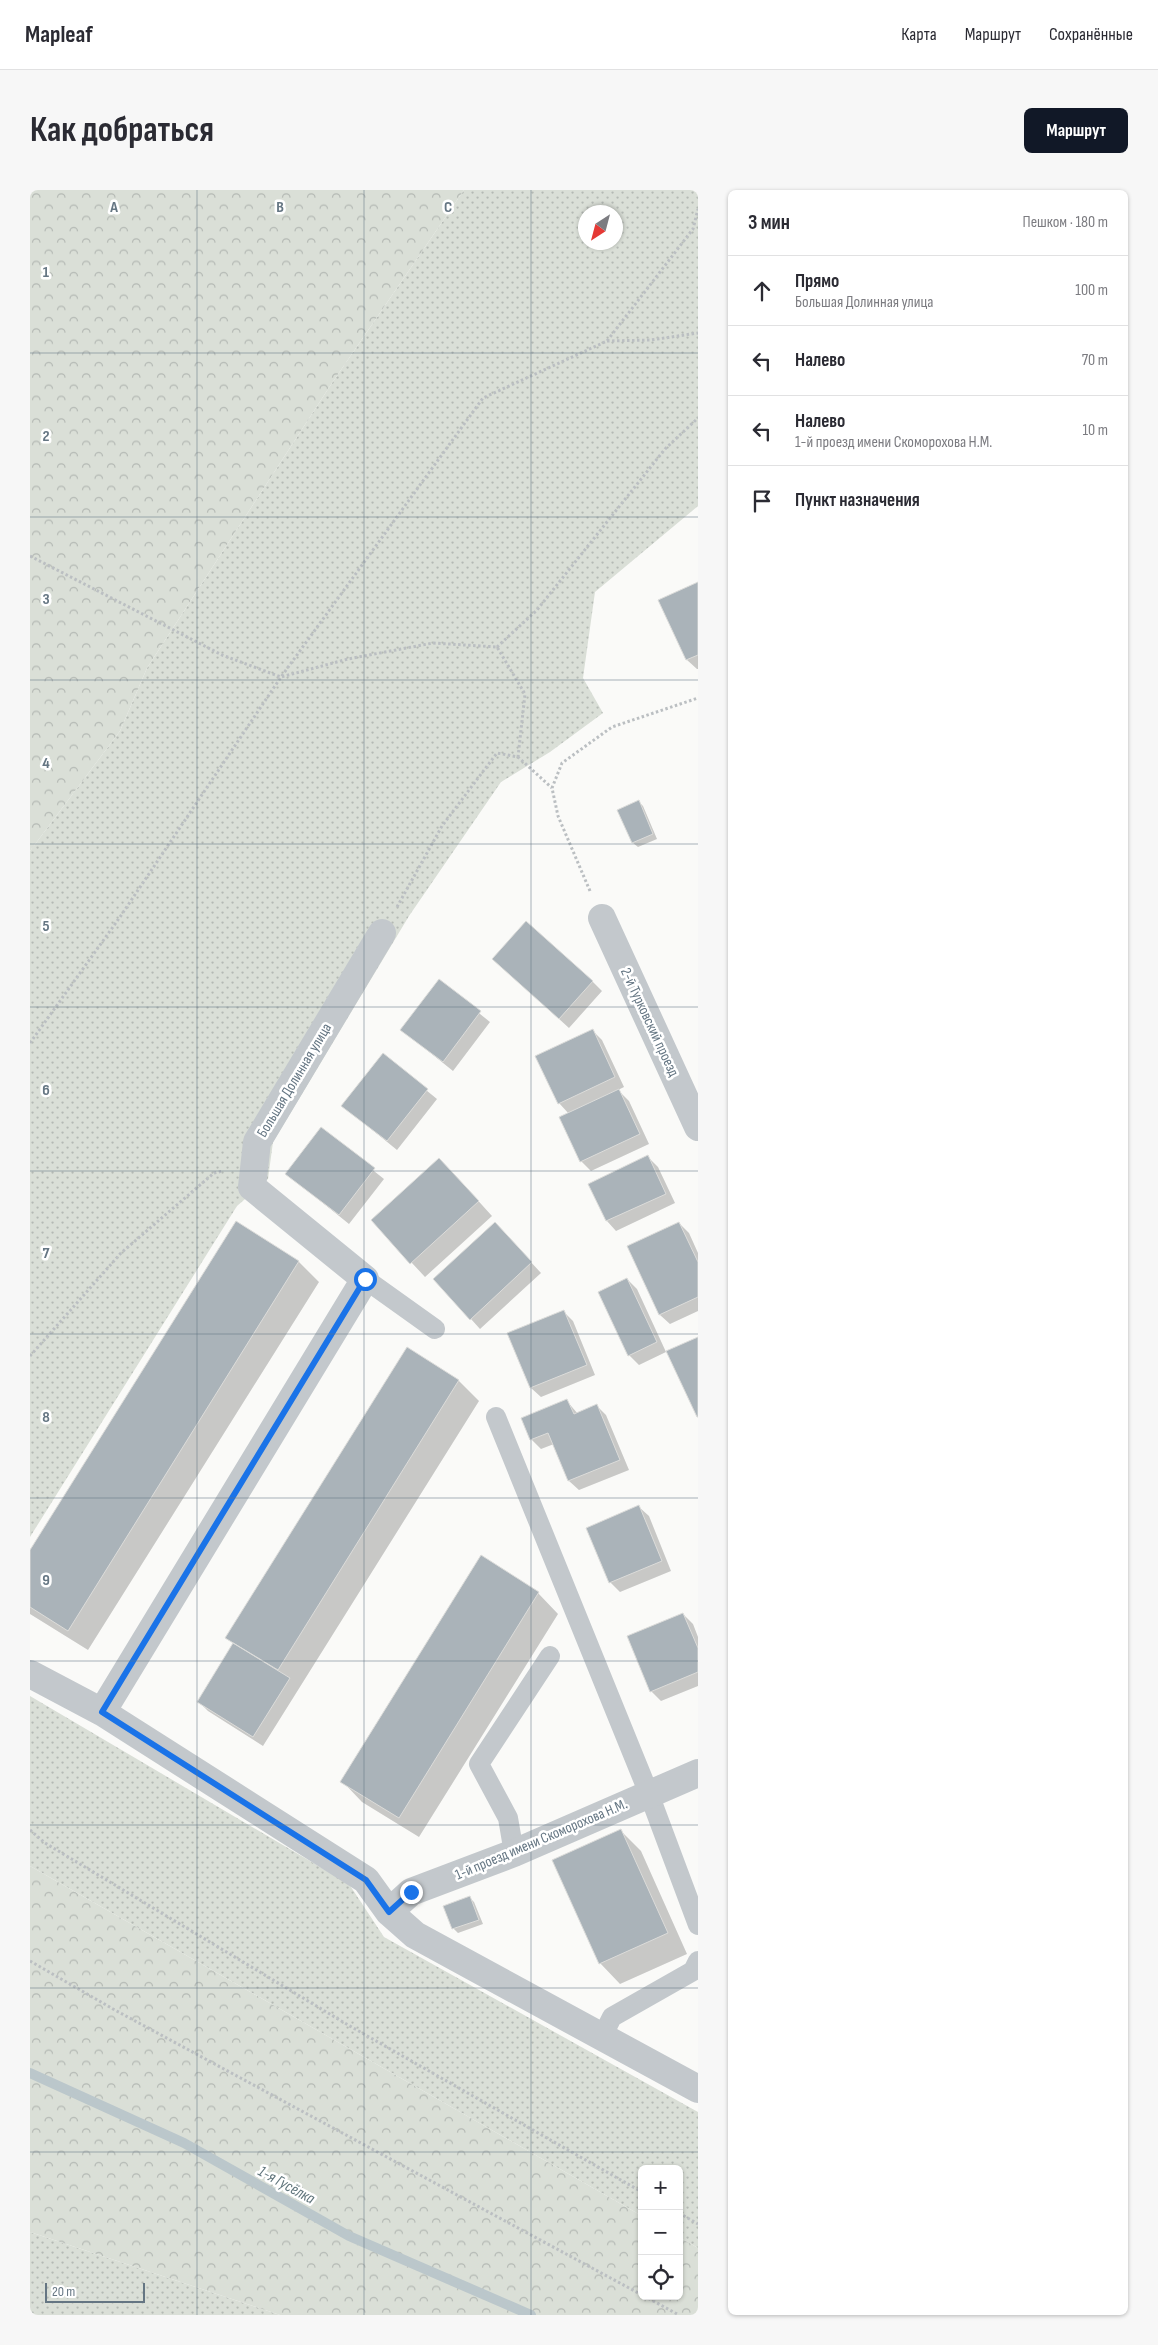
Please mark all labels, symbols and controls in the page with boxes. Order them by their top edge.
text: Mapleaf [25,20,93,49]
text: Карта [901,24,937,45]
text: Маршрут [965,24,1021,45]
text: Сохранённые [1049,24,1133,45]
button: Маршрут [1024,108,1128,153]
text: Как добраться [30,109,214,152]
text: A [109,198,118,217]
text: B [276,198,284,217]
text: C [444,198,452,217]
north arrow [578,205,623,250]
text: 3 мин [748,210,790,235]
text: Пешком · 180 m [1023,213,1108,232]
text: 1 [43,263,50,282]
text: Прямо [795,270,839,293]
icon: ahead [748,277,776,305]
text: 100 m [1075,281,1108,300]
text: Большая Долинная улица [795,293,933,312]
icon: left [748,347,776,375]
text: Налево [795,349,845,372]
text: 70 m [1082,351,1108,370]
text: Налево [795,410,845,433]
icon: left [748,417,776,445]
text: 10 m [1082,421,1108,440]
text: 2 [42,427,50,446]
text: 1-й проезд имени Скоморохова Н.М. [795,433,992,452]
icon: arrive [748,487,776,515]
text: Пункт назначения [795,489,920,512]
text: 3 [42,590,50,609]
text: 4 [42,754,50,773]
text: 5 [42,917,50,936]
street label: 2-й Турковский проезд [616,965,683,1080]
street label: Большая Долинная улица [253,1020,336,1141]
text: 6 [42,1081,50,1100]
text: 7 [43,1244,50,1263]
route start [354,1268,377,1291]
text: 8 [42,1408,50,1427]
text: 9 [42,1571,50,1590]
street label: 1-й проезд имени Скоморохова Н.М. [452,1795,630,1884]
route end [400,1881,423,1904]
water label: 1-я Гусёлка [255,2162,318,2209]
map controls [638,2165,683,2300]
button: + [638,2165,683,2210]
button: − [638,2210,683,2255]
button: locate [638,2255,683,2300]
scale bar [45,2280,145,2303]
text: 20 m [52,2283,75,2300]

